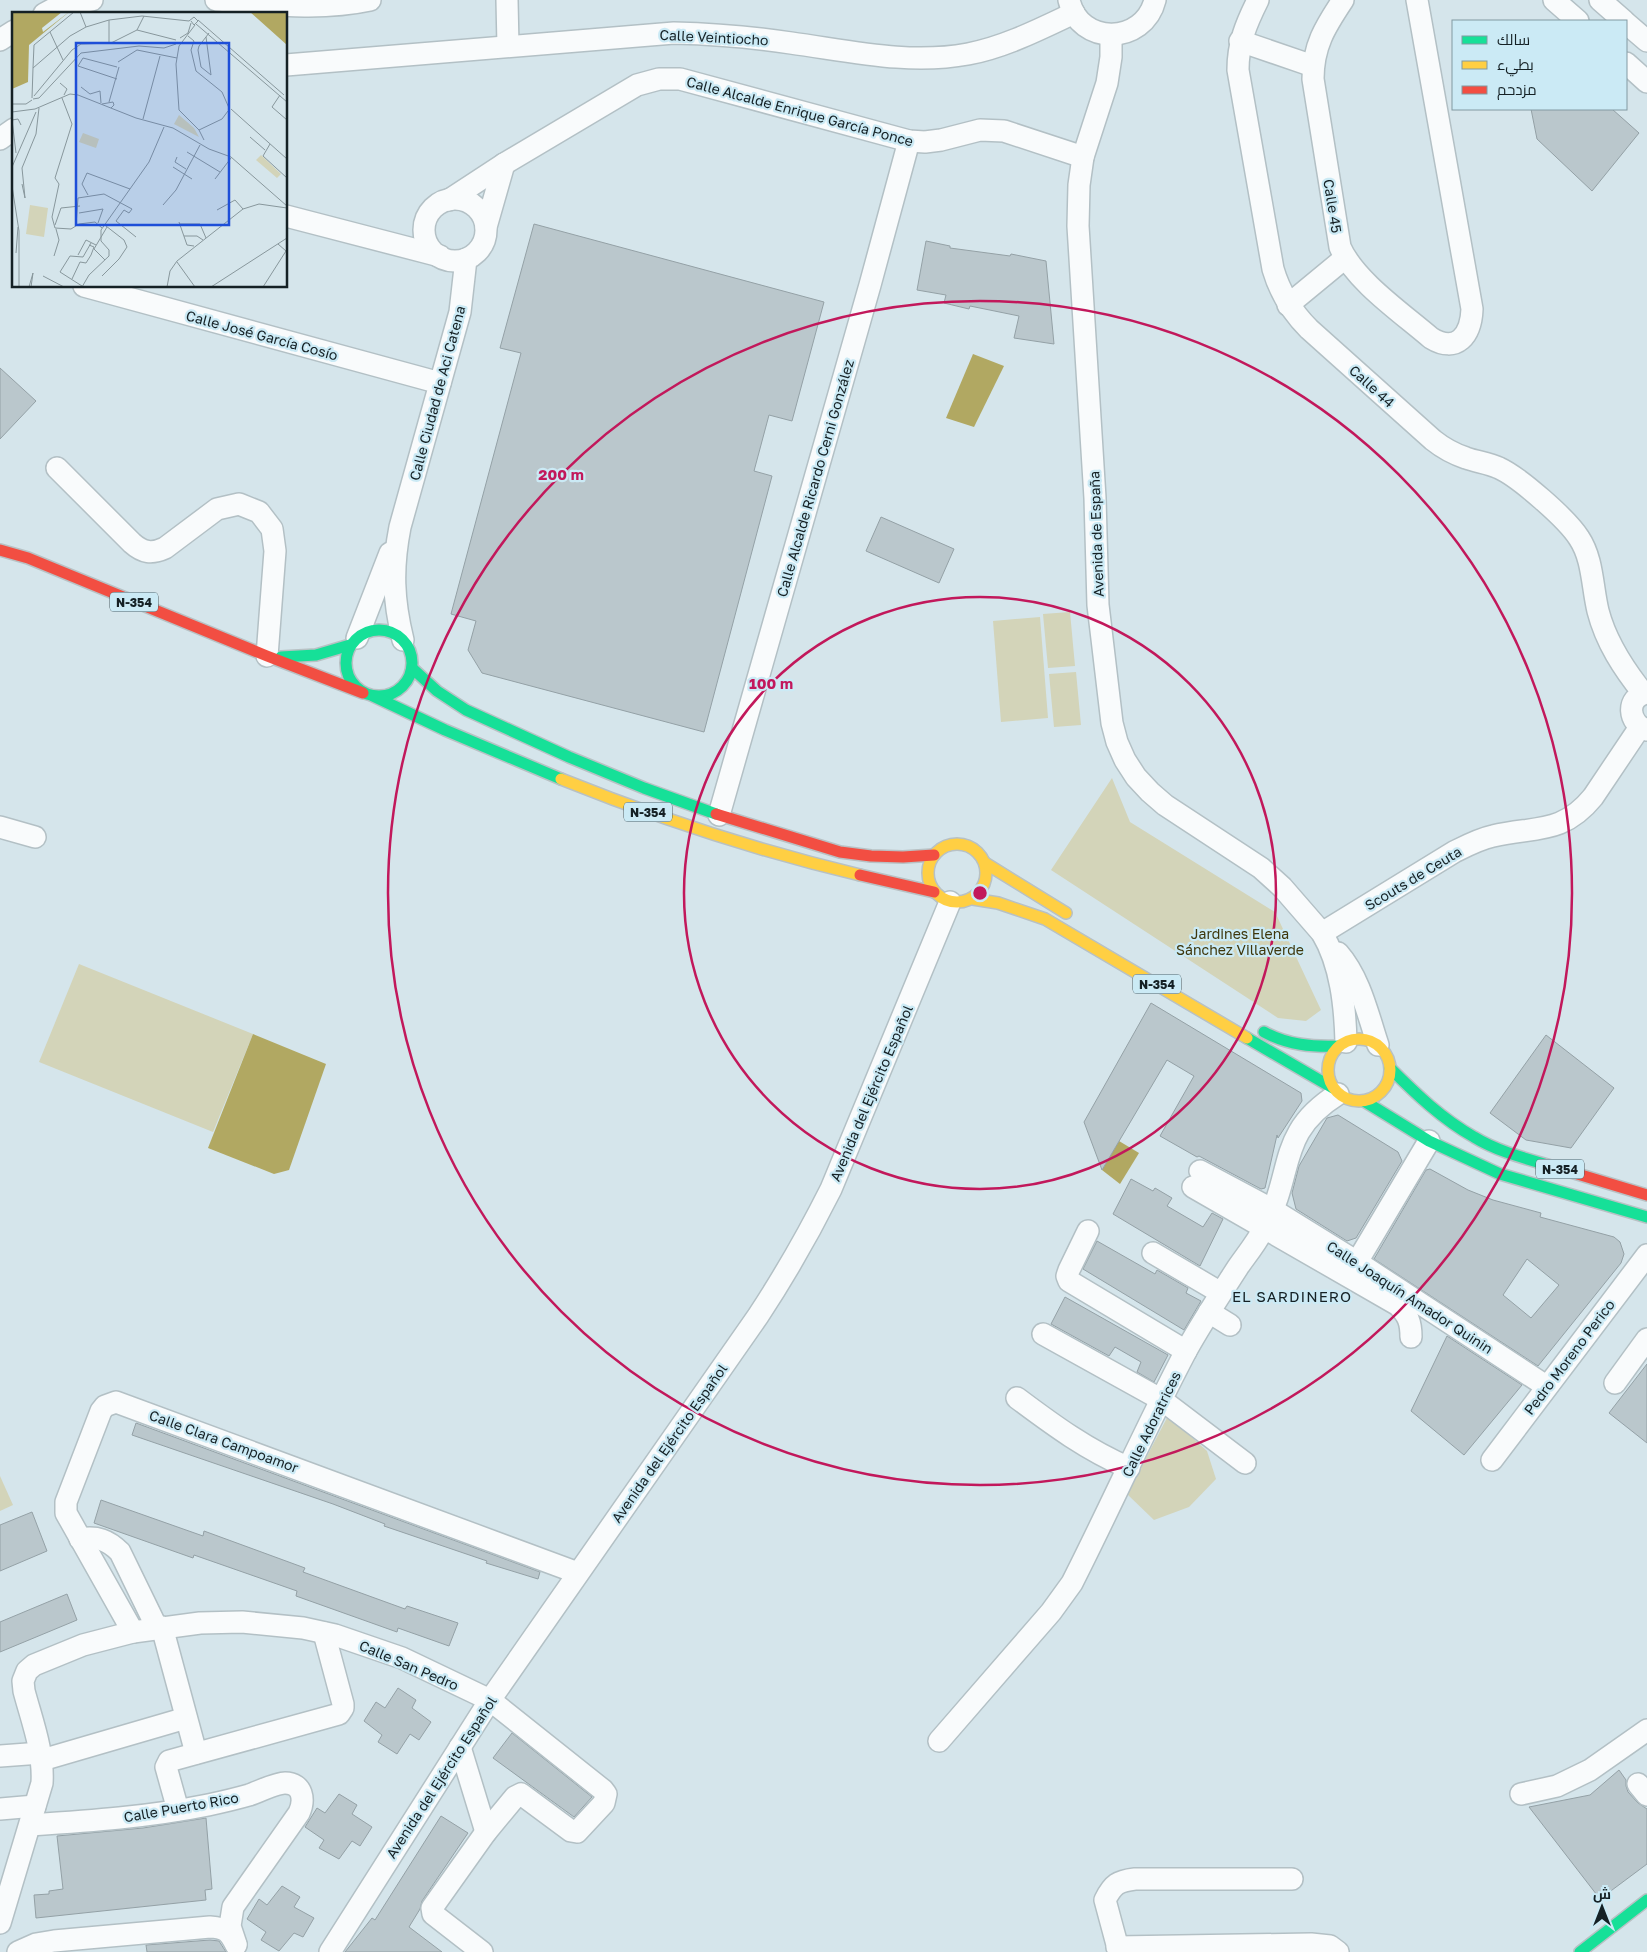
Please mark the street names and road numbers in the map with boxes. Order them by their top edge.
street label: Calle Veintiocho [659,26,769,48]
street label: Calle Alcalde Enrique García Ponce [685,72,915,150]
street label: Calle 45 [1320,178,1346,234]
street label: Calle Ciudad de Aci Catena [405,304,469,482]
street label: Calle José García Cosío [184,307,340,363]
street label: Calle Alcalde Ricardo Cerni González [773,357,857,599]
street label: Calle 44 [1346,361,1398,411]
street label: Avenida de España [1085,471,1107,597]
road number: N-354 [110,592,158,612]
road number: N-354 [624,802,672,822]
street label: Scouts de Ceuta [1362,842,1464,914]
road number: N-354 [1133,974,1181,994]
street label: Avenida del Ejército Español [826,1002,916,1184]
road number: N-354 [1536,1160,1584,1178]
street label: Calle Joaquín Amador Quinin [1324,1237,1496,1357]
street label: Pedro Moreno Perico [1520,1296,1618,1418]
street label: Avenida del Ejército Español [608,1360,730,1526]
street label: Calle Adoratrices [1118,1369,1184,1479]
street label: Calle Clara Campoamor [147,1406,301,1476]
street label: Calle San Pedro [357,1636,461,1694]
street label: Avenida del Ejército Español [382,1693,500,1861]
street label: Calle Puerto Rico [122,1789,240,1825]

